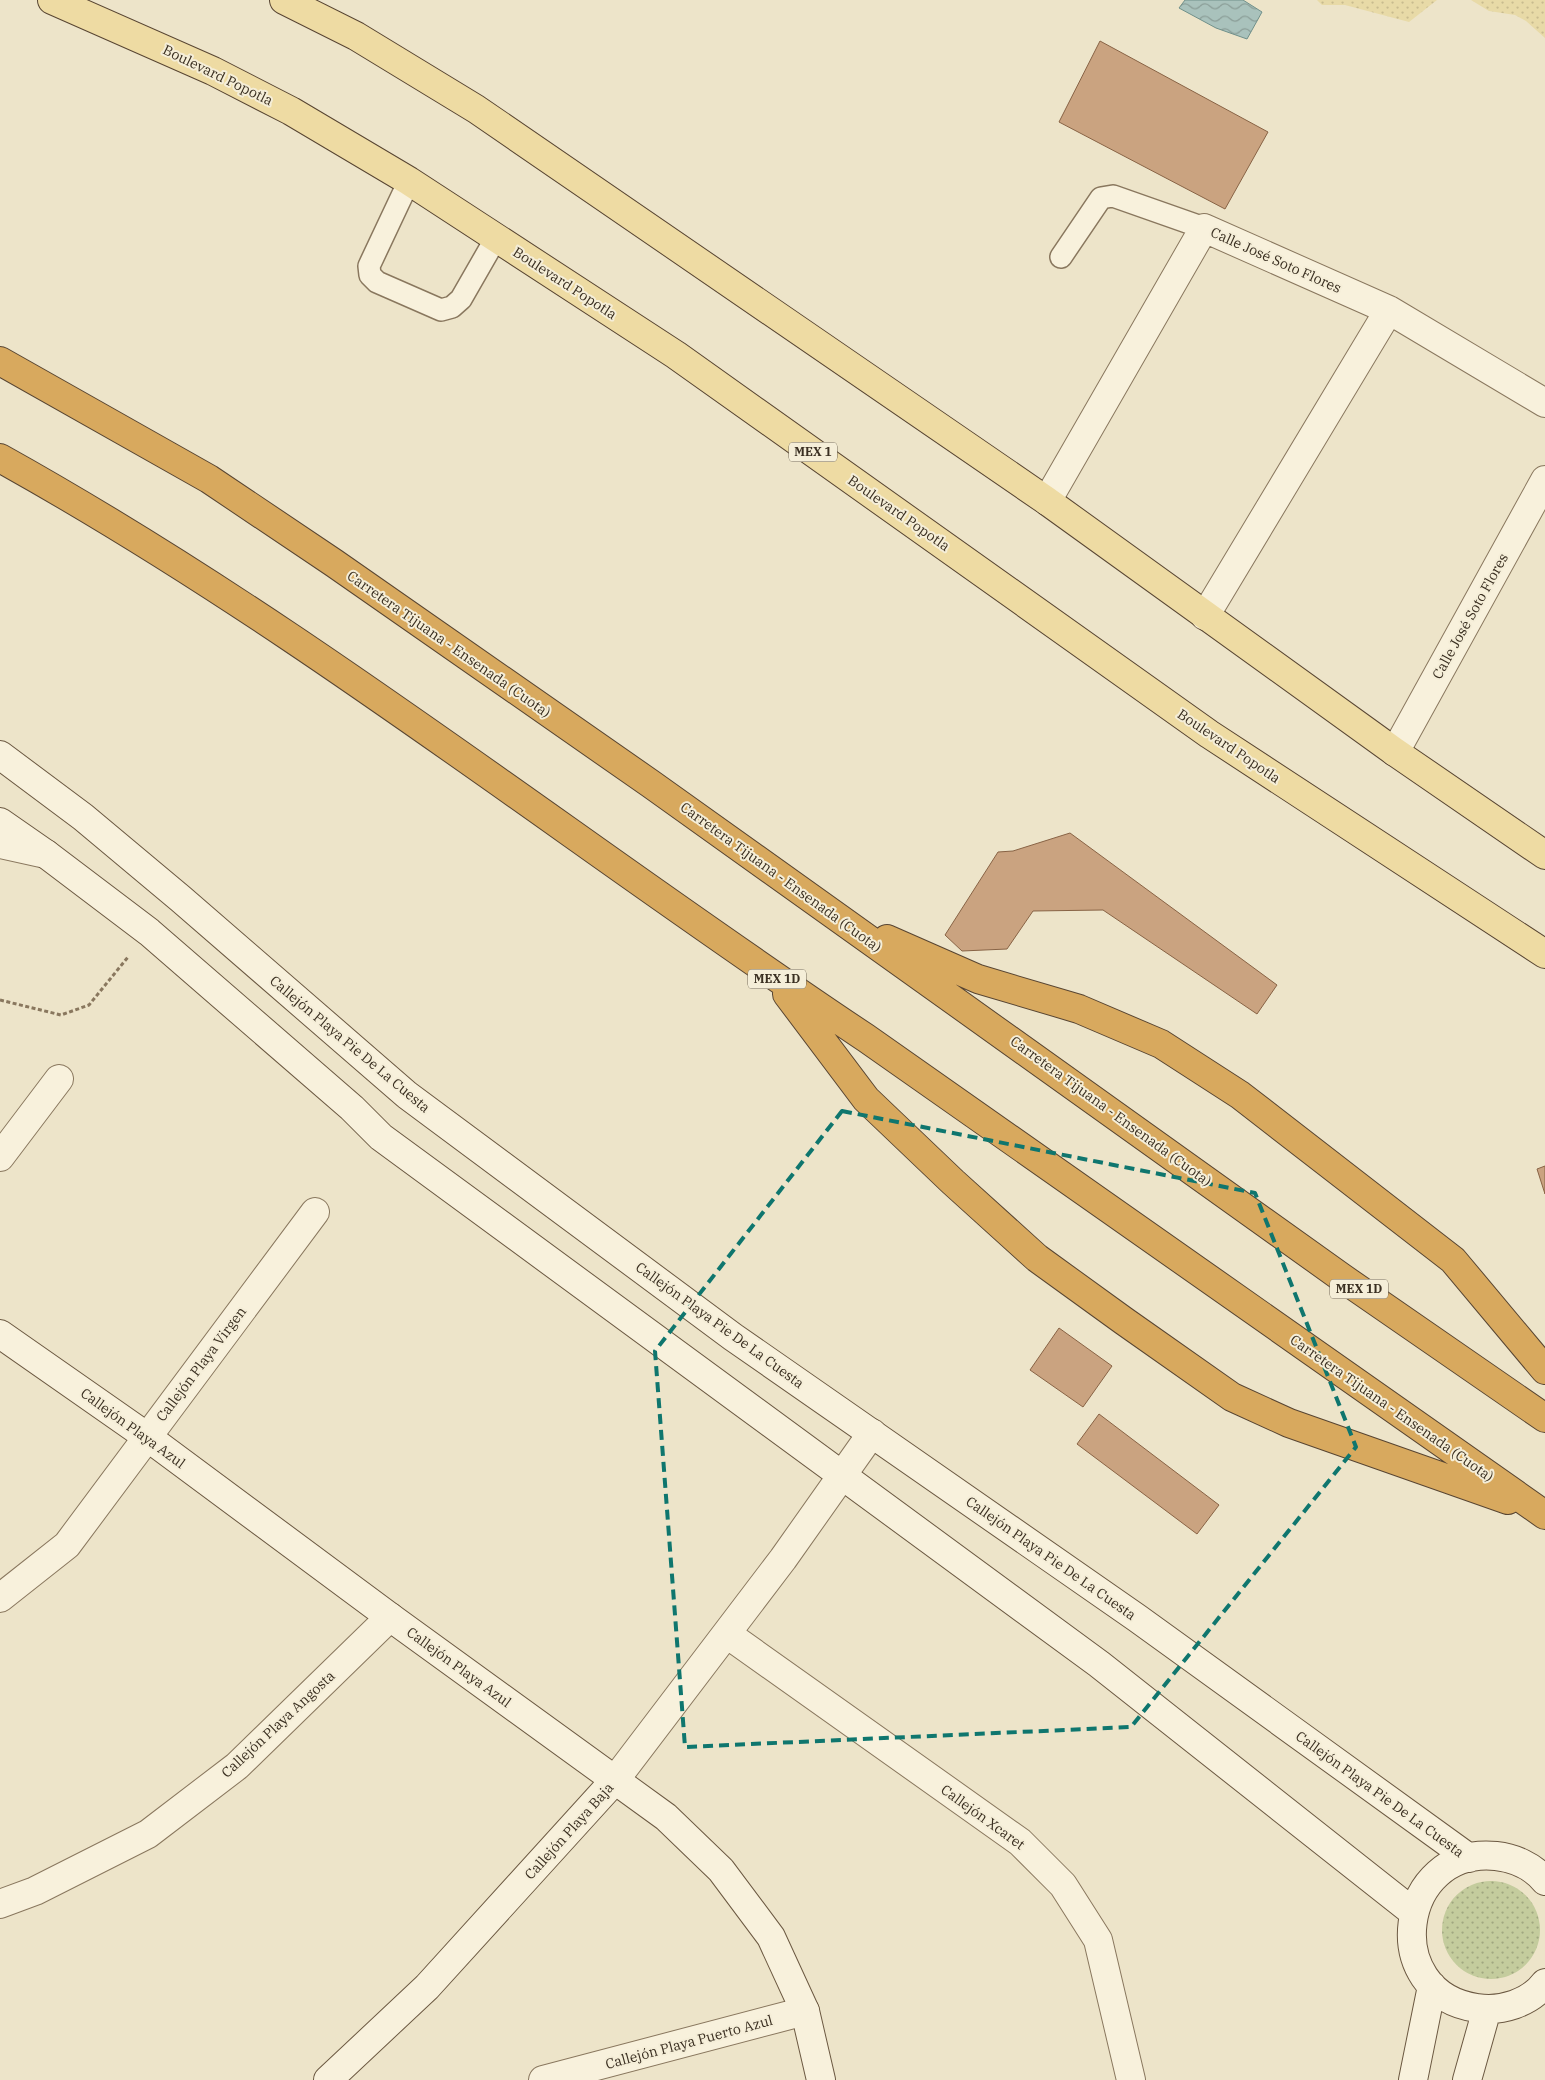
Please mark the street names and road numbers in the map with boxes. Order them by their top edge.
street label: Boulevard Popotla [160,41,276,110]
street label: Calle José Soto Flores [1208,223,1344,297]
street label: Boulevard Popotla [510,243,621,324]
road number: MEX 1 [789,442,837,462]
street label: Boulevard Popotla [845,471,954,555]
street label: Calle José Soto Flores [1428,550,1512,682]
street label: Carretera Tijuana - Ensenada (Cuota) [344,567,554,721]
street label: Boulevard Popotla [1174,705,1284,787]
street label: Carretera Tijuana - Ensenada (Cuota) [677,798,885,956]
road number: MEX 1D [748,970,806,989]
street label: Callejón Playa Pie De La Cuesta [266,972,434,1117]
street label: Carretera Tijuana - Ensenada (Cuota) [1007,1032,1215,1190]
street label: Callejón Playa Pie De La Cuesta [632,1258,808,1392]
road number: MEX 1D [1330,1280,1388,1298]
street label: Callejón Playa Virgen [152,1303,250,1425]
street label: Carretera Tijuana - Ensenada (Cuota) [1287,1331,1497,1485]
street label: Callejón Playa Azul [77,1384,189,1472]
street label: Callejón Playa Pie De La Cuesta [962,1492,1140,1624]
street label: Callejón Playa Azul [403,1623,515,1711]
street label: Callejón Playa Angosta [217,1666,339,1781]
street label: Callejón Playa Pie De La Cuesta [1292,1727,1468,1861]
street label: Callejón Playa Baja [521,1779,618,1883]
street label: Callejón Xcaret [937,1780,1029,1854]
street label: Callejón Playa Puerto Azul [603,2011,775,2073]

